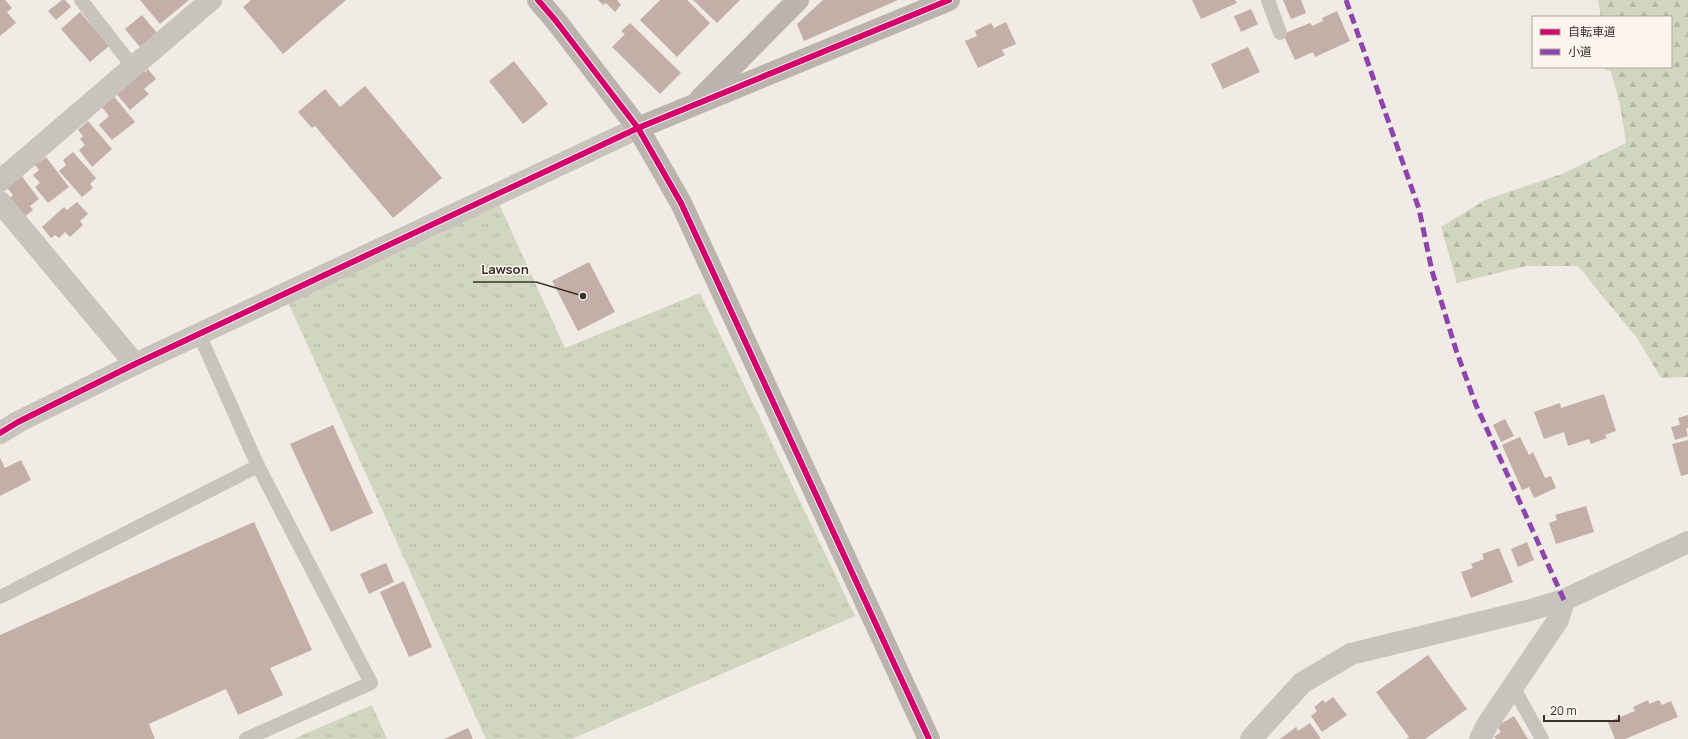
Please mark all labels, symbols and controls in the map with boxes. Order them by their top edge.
legend [1532,16,1672,68]
text: 自転車道 [1568,23,1616,40]
text: 小道 [1568,43,1592,60]
callout: Lawson [473,257,536,282]
text: Lawson [481,260,529,278]
scale bar [1544,697,1619,723]
text: 20 m [1550,702,1577,719]

